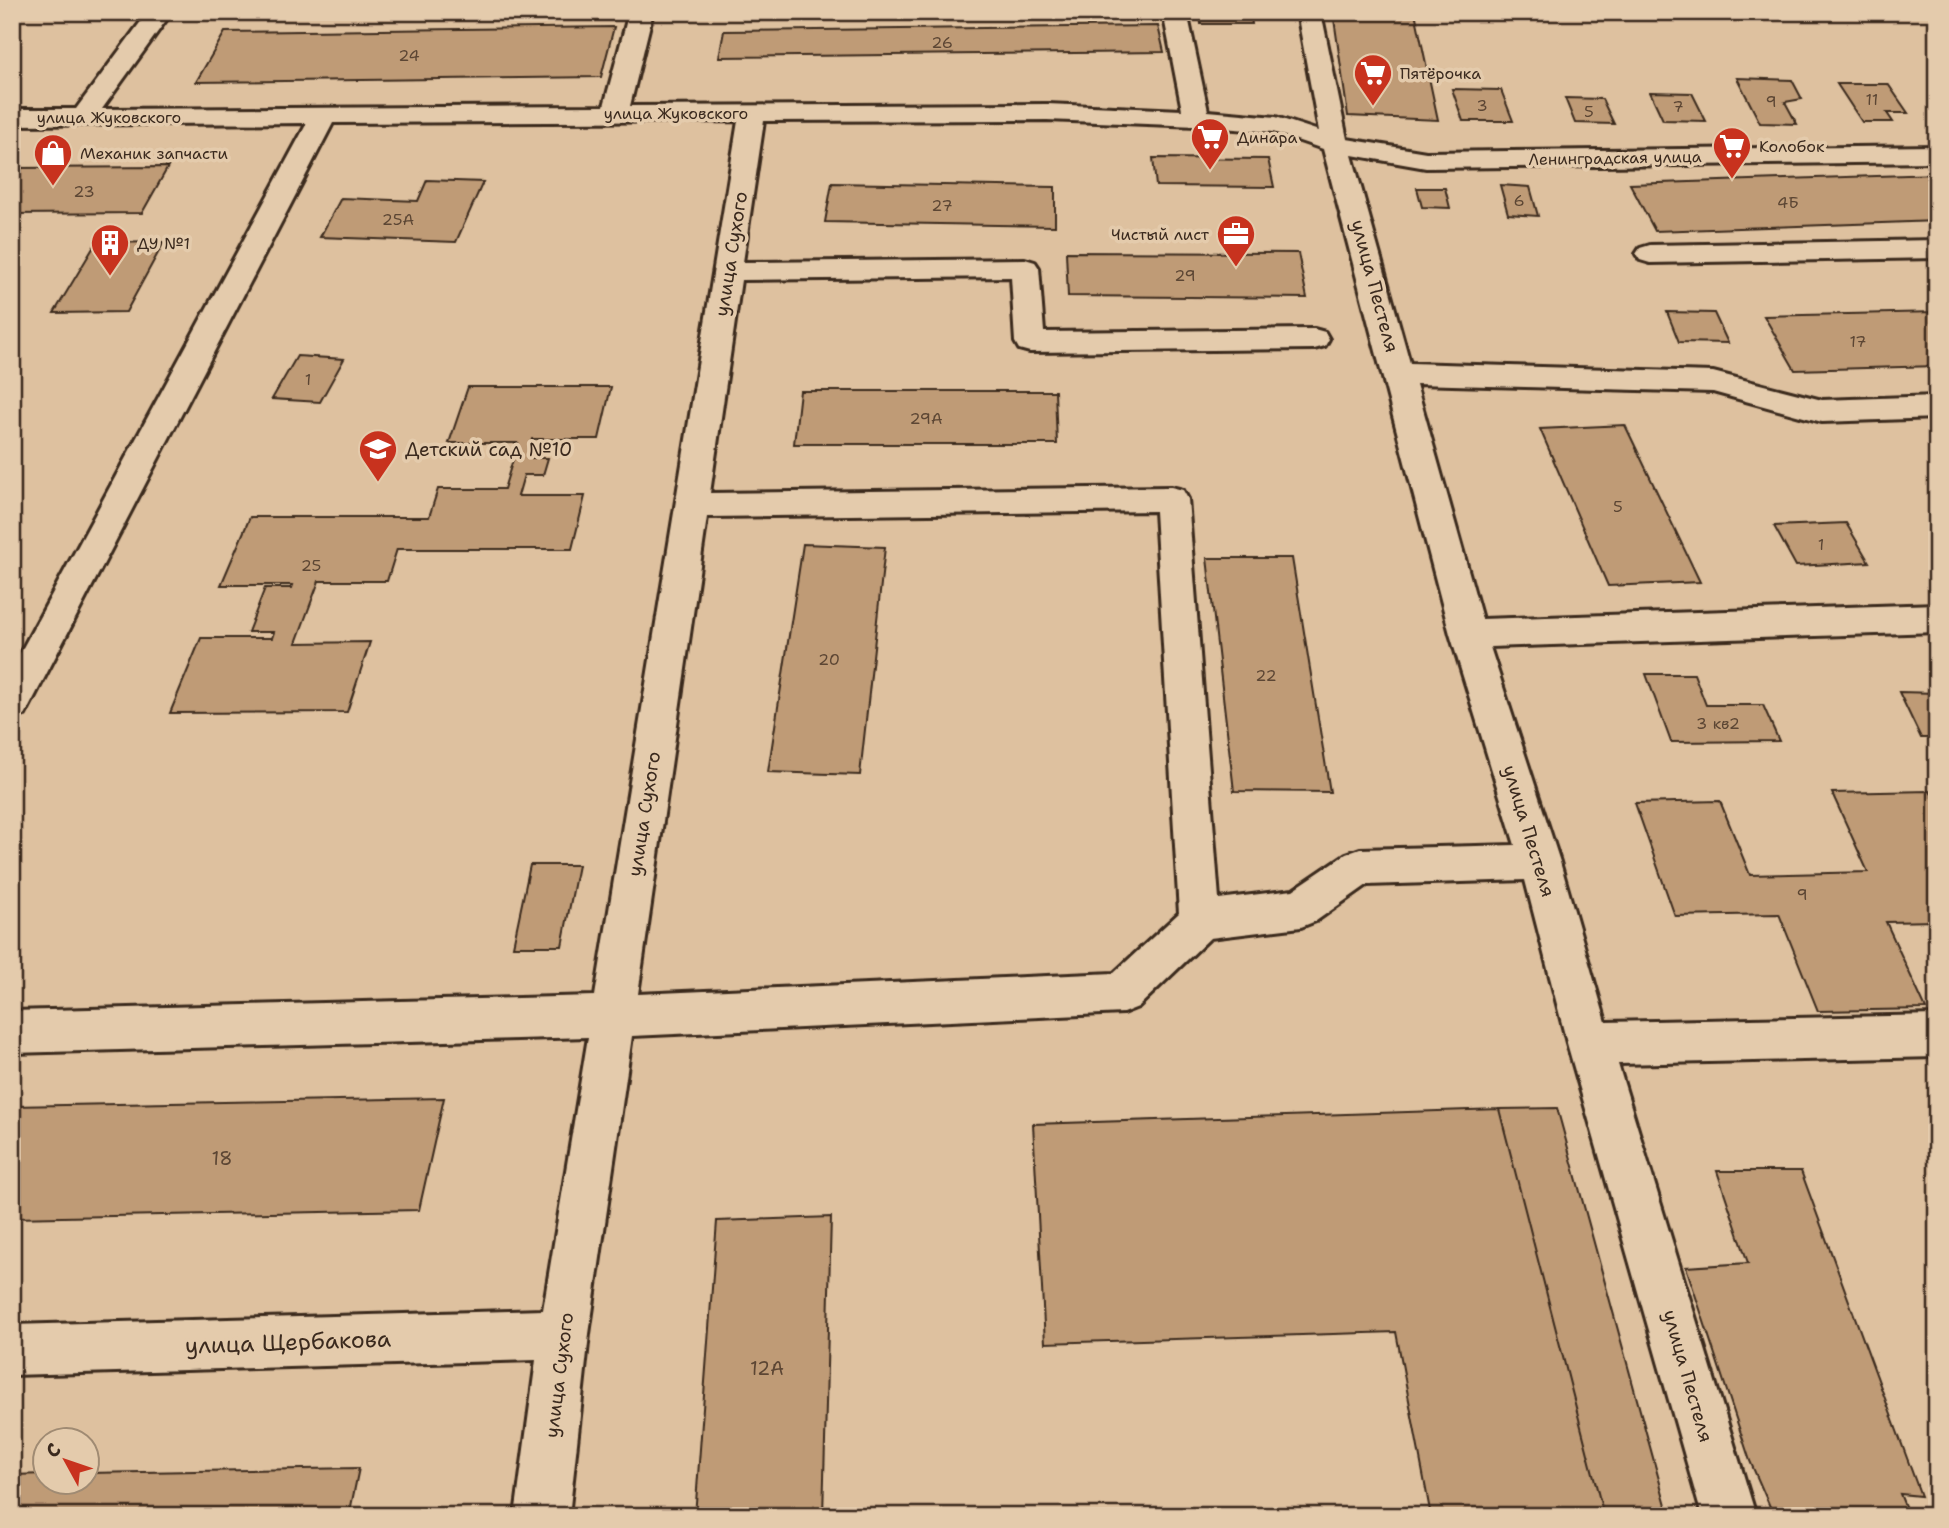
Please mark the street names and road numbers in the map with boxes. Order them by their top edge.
street label: улица Жуковского [604,103,748,124]
street label: улица Жуковского [37,107,181,128]
street label: Ленинградская улица [1528,146,1702,170]
street label: улица Сухого [709,190,753,318]
street label: улица Пестеля [1345,217,1405,355]
street label: улица Сухого [622,750,666,878]
street label: улица Пестеля [1497,762,1561,900]
street label: улица Пестеля [1657,1307,1719,1445]
street label: улица Сухого [539,1311,579,1439]
street label: улица Щербакова [184,1323,392,1361]

